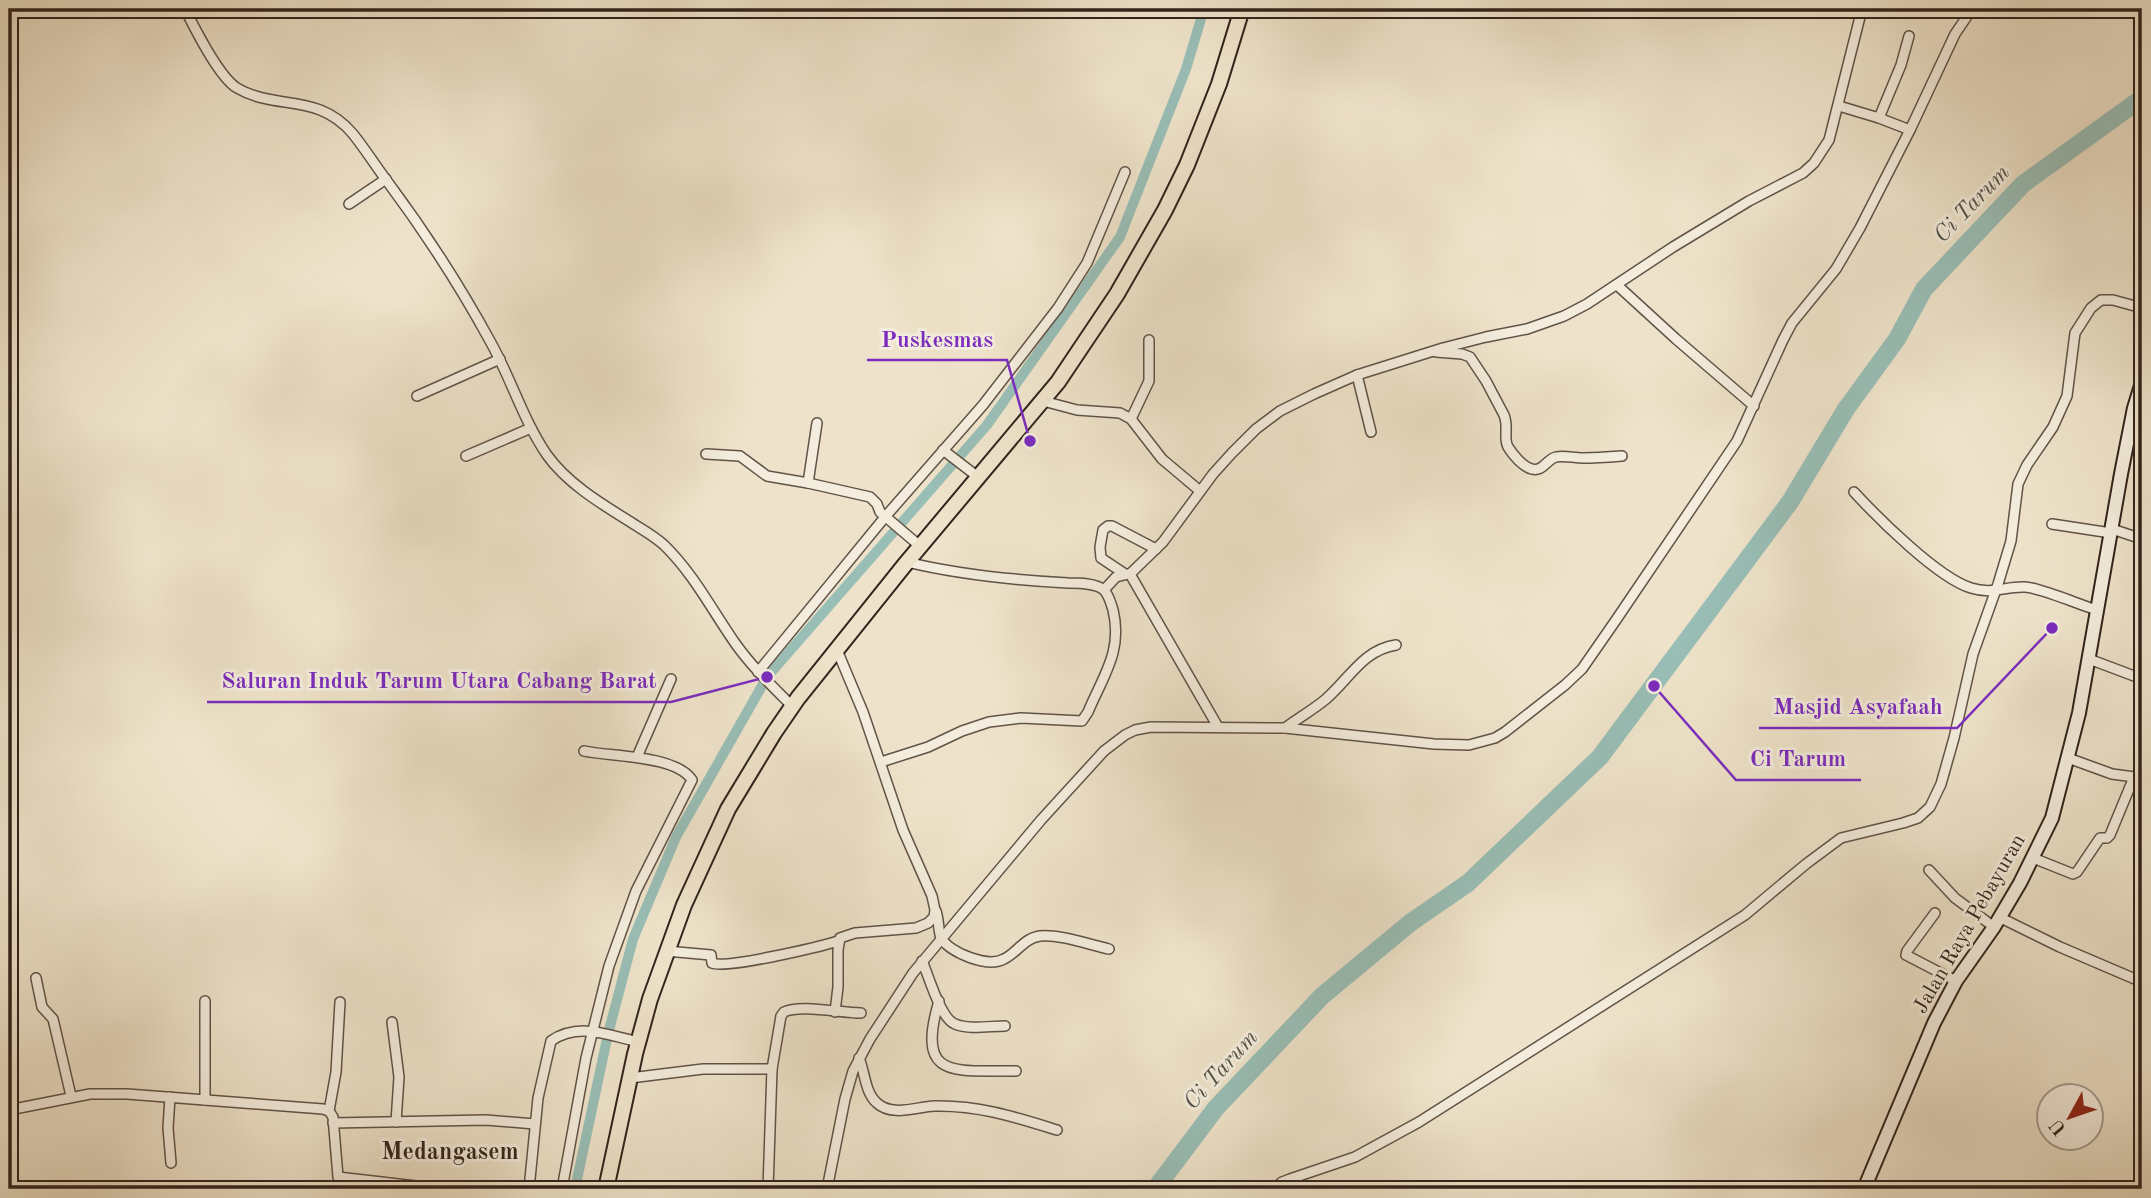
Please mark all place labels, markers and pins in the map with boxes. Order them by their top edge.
callout: Puskesmas [867,316,1007,360]
callout: Saluran Induk Tarum Utara Cabang Barat [207,658,671,702]
callout: Masjid Asyafaah [1759,684,1957,728]
callout: Ci Tarum [1736,736,1861,780]

